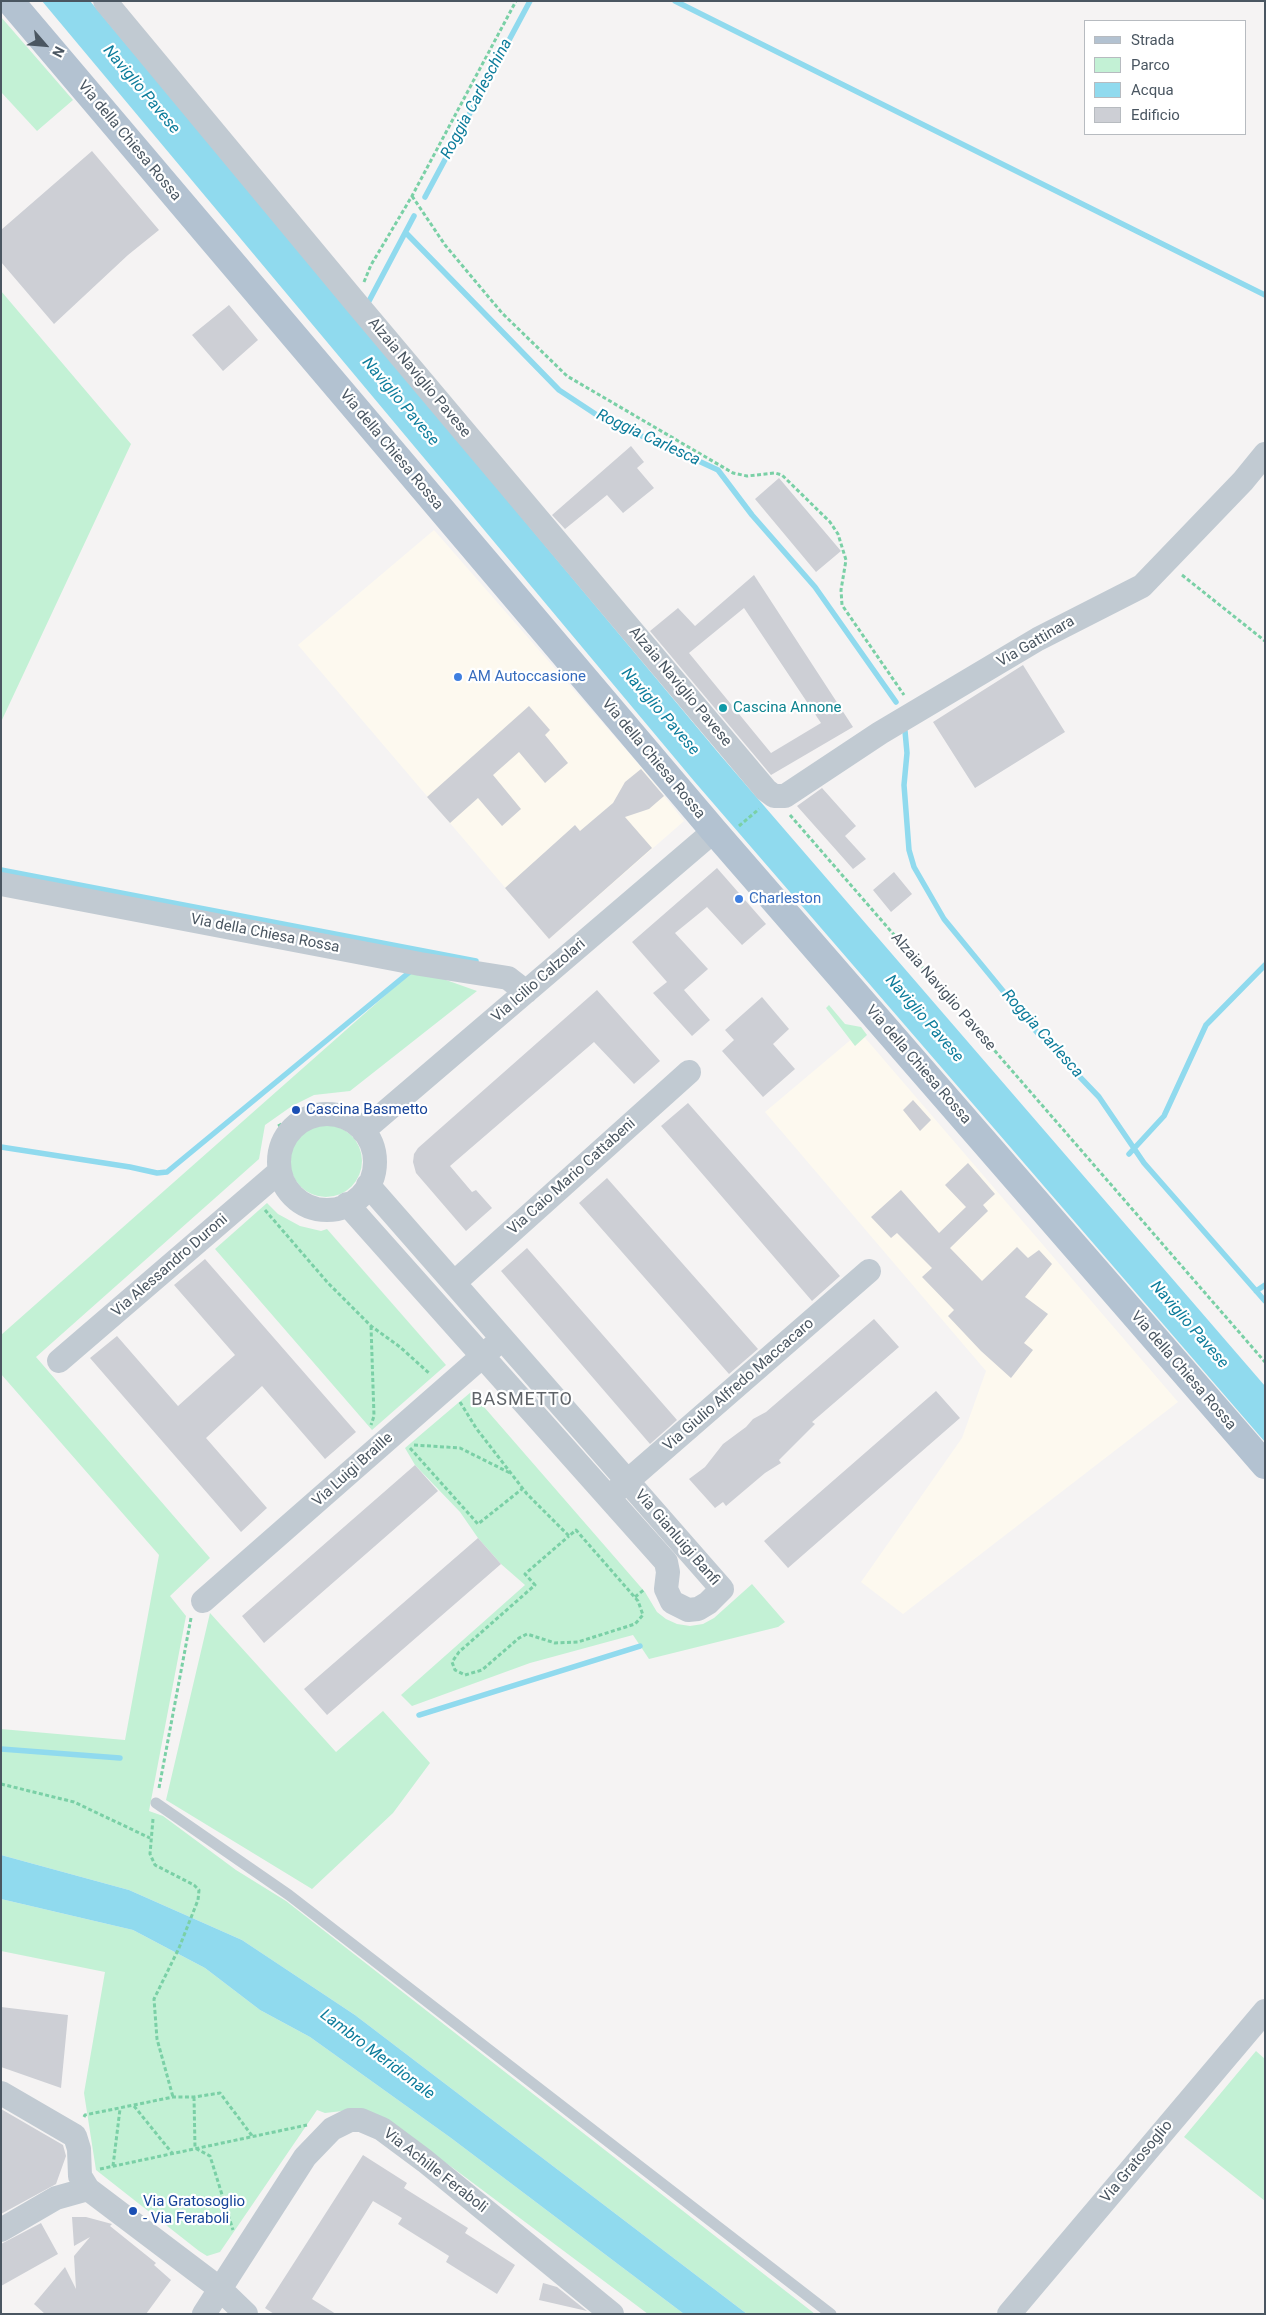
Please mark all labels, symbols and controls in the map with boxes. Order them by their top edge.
north arrow [20,20,70,70]
legend [1084,20,1246,135]
text: Strada [1131,31,1174,49]
water label: Roggia Carleschina [437,36,517,162]
water label: Naviglio Pavese [98,42,184,138]
text: N [49,44,68,60]
text: Parco [1131,56,1170,74]
street label: Via della Chiesa Rossa [73,77,185,205]
text: Acqua [1131,81,1174,99]
text: Edificio [1131,106,1180,124]
street label: Alzaia Naviglio Pavese [364,315,474,441]
water label: Naviglio Pavese [357,354,443,450]
street label: Via della Chiesa Rossa [335,386,447,514]
water label: Roggia Carlesca [593,406,703,470]
street label: Via Gattinara [994,613,1078,671]
street label: Alzaia Naviglio Pavese [625,624,735,750]
water label: Naviglio Pavese [617,664,703,760]
place label: AM Autoccasione [468,668,586,686]
marker: AM Autoccasione [452,671,464,683]
street label: Via della Chiesa Rossa [597,695,709,823]
place label: Cascina Annone [733,699,841,717]
marker: Cascina Annone [717,702,729,714]
place label: Charleston [749,890,821,908]
marker: Charleston [733,893,745,905]
street label: Via della Chiesa Rossa [189,911,341,957]
street label: Alzaia Naviglio Pavese [887,929,999,1055]
street label: Via Icilio Calzolari [488,935,590,1027]
water label: Naviglio Pavese [881,971,967,1067]
water label: Roggia Carlesca [997,986,1087,1082]
street label: Via della Chiesa Rossa [862,1002,974,1128]
place label: Cascina Basmetto [306,1101,428,1119]
marker: Cascina Basmetto [290,1104,302,1116]
street label: Via Caio Mario Cattabeni [505,1115,639,1239]
street label: Via Alessandro Duroni [108,1211,232,1321]
water label: Naviglio Pavese [1146,1277,1232,1373]
street label: Via della Chiesa Rossa [1127,1308,1239,1434]
street label: Via Giulio Alfredo Maccacaro [660,1315,818,1455]
district label: BASMETTO [470,1389,574,1411]
street label: Via Luigi Braille [309,1429,397,1511]
street label: Via Gianluigi Banfi [631,1486,723,1590]
water label: Lambro Meridionale [316,2006,438,2104]
street label: Via Gratosoglio [1097,2117,1177,2207]
street label: Via Achille Feraboli [379,2125,491,2217]
place label: Via Gratosoglio - Via Feraboli [143,2193,245,2228]
marker: Via Gratosoglio - Via Feraboli [127,2205,139,2217]

